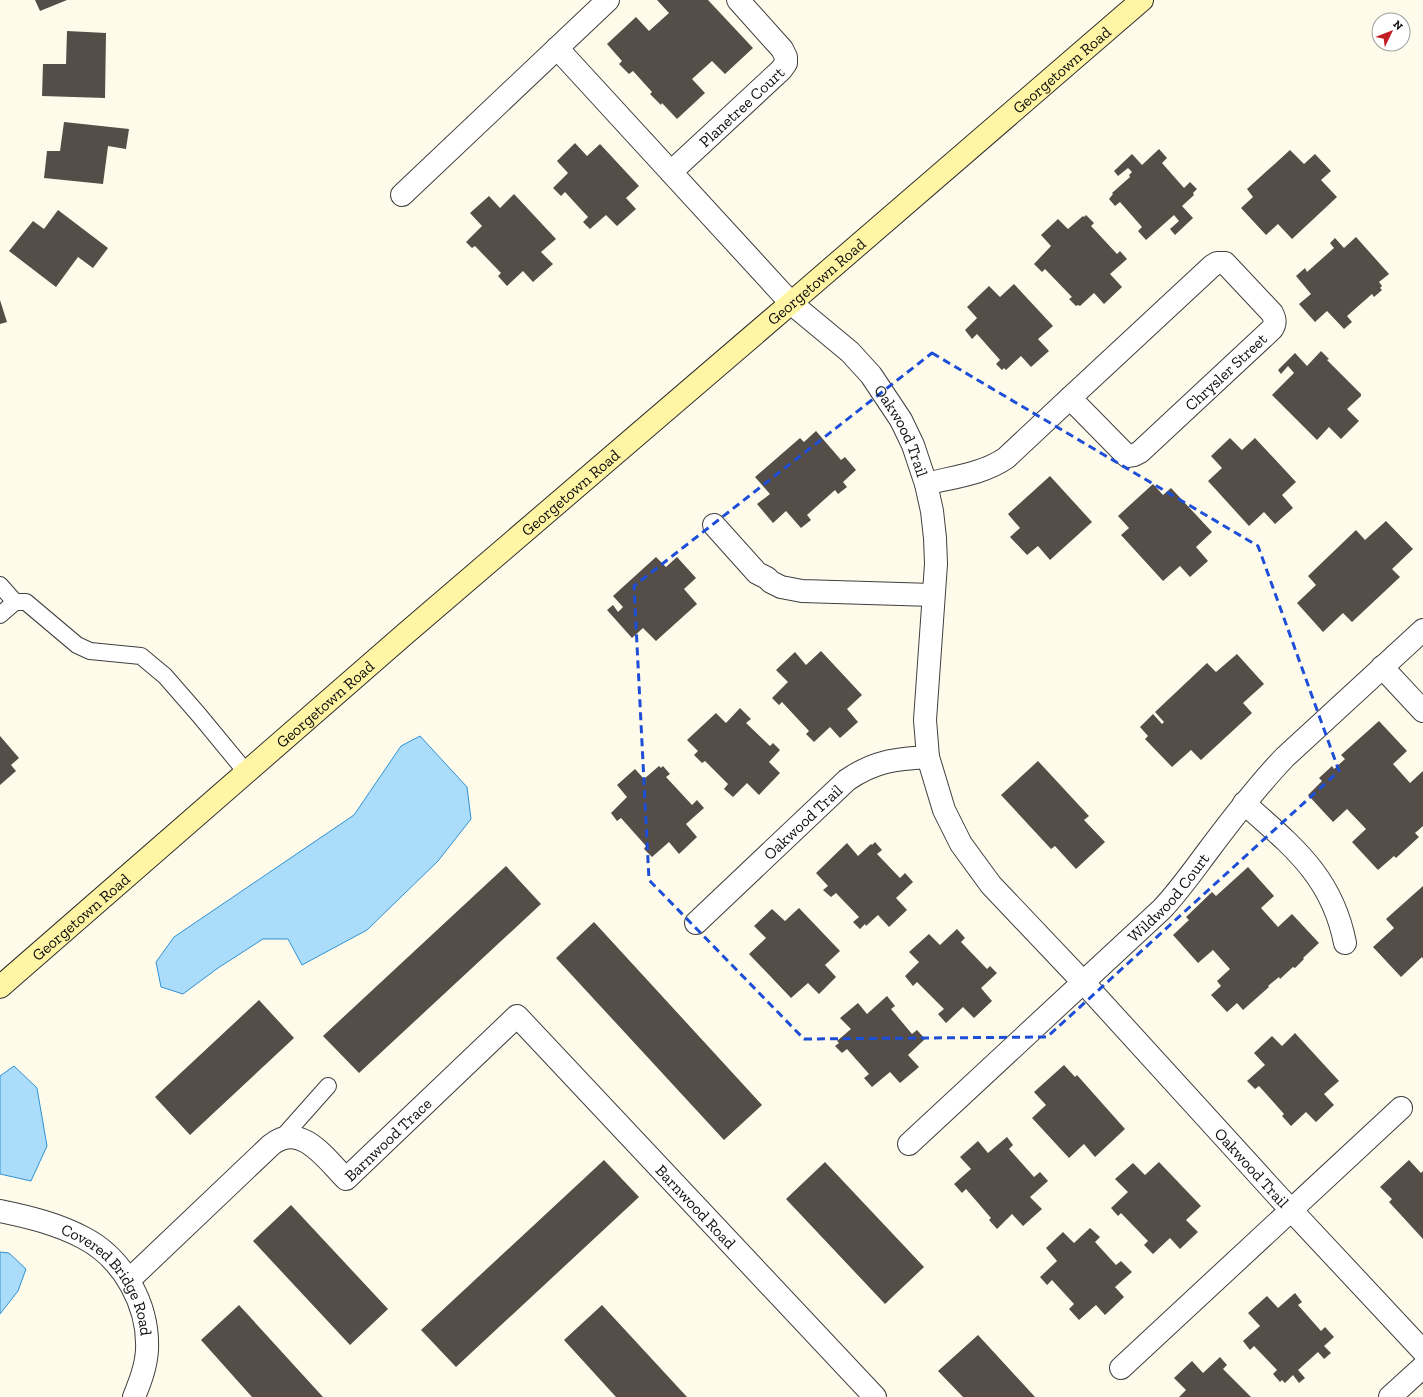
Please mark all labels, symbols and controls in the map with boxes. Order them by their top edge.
north arrow [1371,12,1411,52]
text: N [1390,18,1406,33]
street label: Georgetown Road [1009,22,1114,117]
street label: Planetree Court [695,62,788,151]
street label: Georgetown Road [763,234,869,329]
street label: Chrysler Street [1181,329,1271,415]
street label: Oakwood Trail [871,381,932,479]
street label: Georgetown Road [517,445,623,540]
street label: Georgetown Road [272,656,378,752]
street label: Oakwood Trail [759,780,846,864]
street label: Wildwood Court [1123,849,1213,946]
street label: Georgetown Road [28,869,134,964]
street label: Barnwood Trace [340,1094,435,1185]
street label: Oakwood Trail [1211,1124,1293,1211]
street label: Barnwood Road [652,1160,740,1253]
street label: Covered Bridge Road [59,1219,156,1337]

